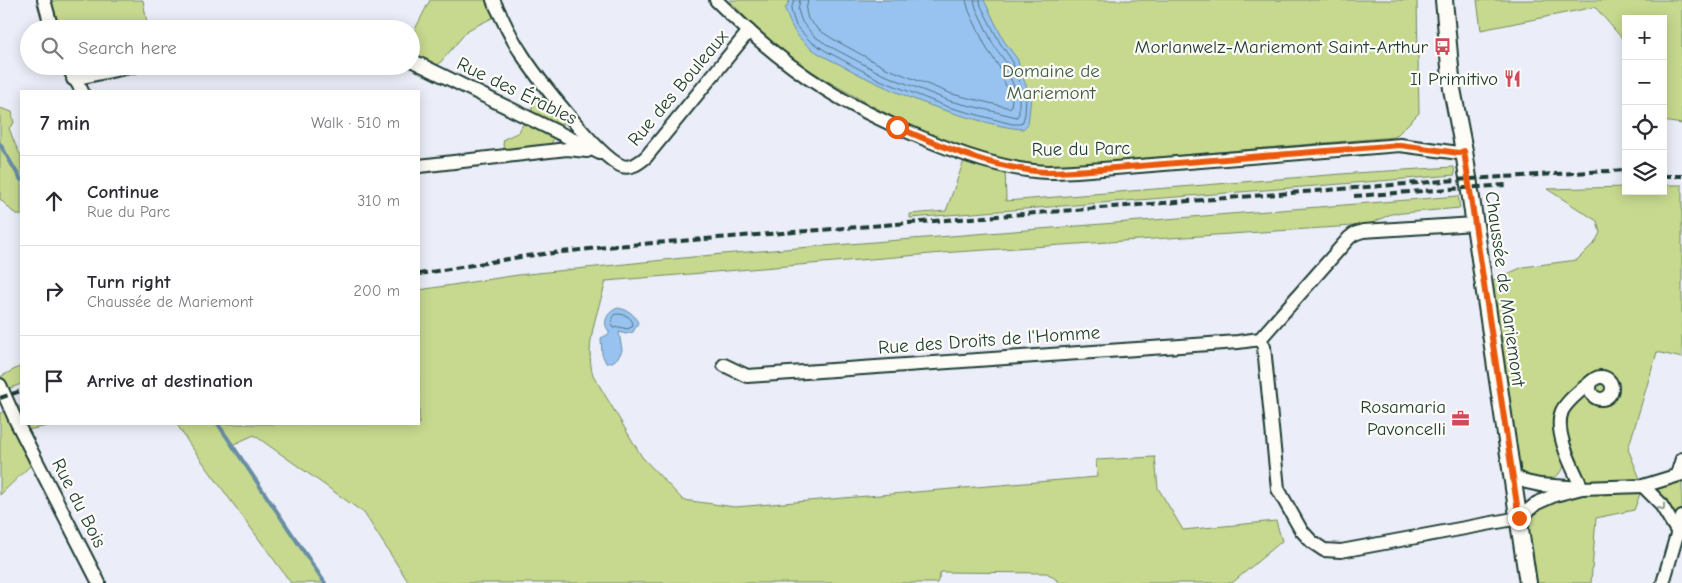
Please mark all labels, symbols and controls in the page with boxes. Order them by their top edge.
map controls [1622,15,1667,195]
button: + [1622,15,1667,60]
search box [20,20,420,75]
street label: Rue des Bouleaux [623,25,734,150]
icon: search [38,34,66,62]
place label: Morlanwelz-Mariemont Saint-Arthur [1135,36,1428,58]
text: Search here [78,37,177,59]
bus stop icon: Morlanwelz-Mariemont Saint-Arthur [1432,37,1452,57]
street label: Rue des Érables [453,52,581,130]
park label: Domaine de Mariemont [1002,60,1100,104]
button: − [1622,60,1667,105]
place label: Il Primitivo [1410,68,1498,90]
restaurant icon: Il Primitivo [1502,69,1522,89]
button: locate [1622,105,1667,150]
text: 7 min [40,111,90,135]
text: Walk · 510 m [311,114,400,132]
route start [886,116,909,139]
street label: Rue du Parc [1031,137,1131,161]
button: layers [1622,150,1667,195]
text: Continue [87,181,159,203]
icon: ahead [40,187,68,215]
street label: Chaussée de Mariemont [1480,190,1530,389]
text: 310 m [357,192,400,210]
text: Rue du Parc [87,203,170,221]
text: Turn right [87,271,171,293]
icon: right [40,277,68,305]
text: 200 m [354,282,400,300]
text: Chaussée de Mariemont [87,293,253,311]
street label: Rue des Droits de l'Homme [877,321,1101,359]
icon: arrive [40,367,68,395]
text: Arrive at destination [87,370,253,392]
place label: Rosamaria Pavoncelli [1360,396,1446,440]
office icon: Rosamaria Pavoncelli [1450,408,1470,428]
street label: Rue du Bois [47,455,111,551]
one-way arrow [1656,501,1665,511]
route end [1508,507,1531,530]

